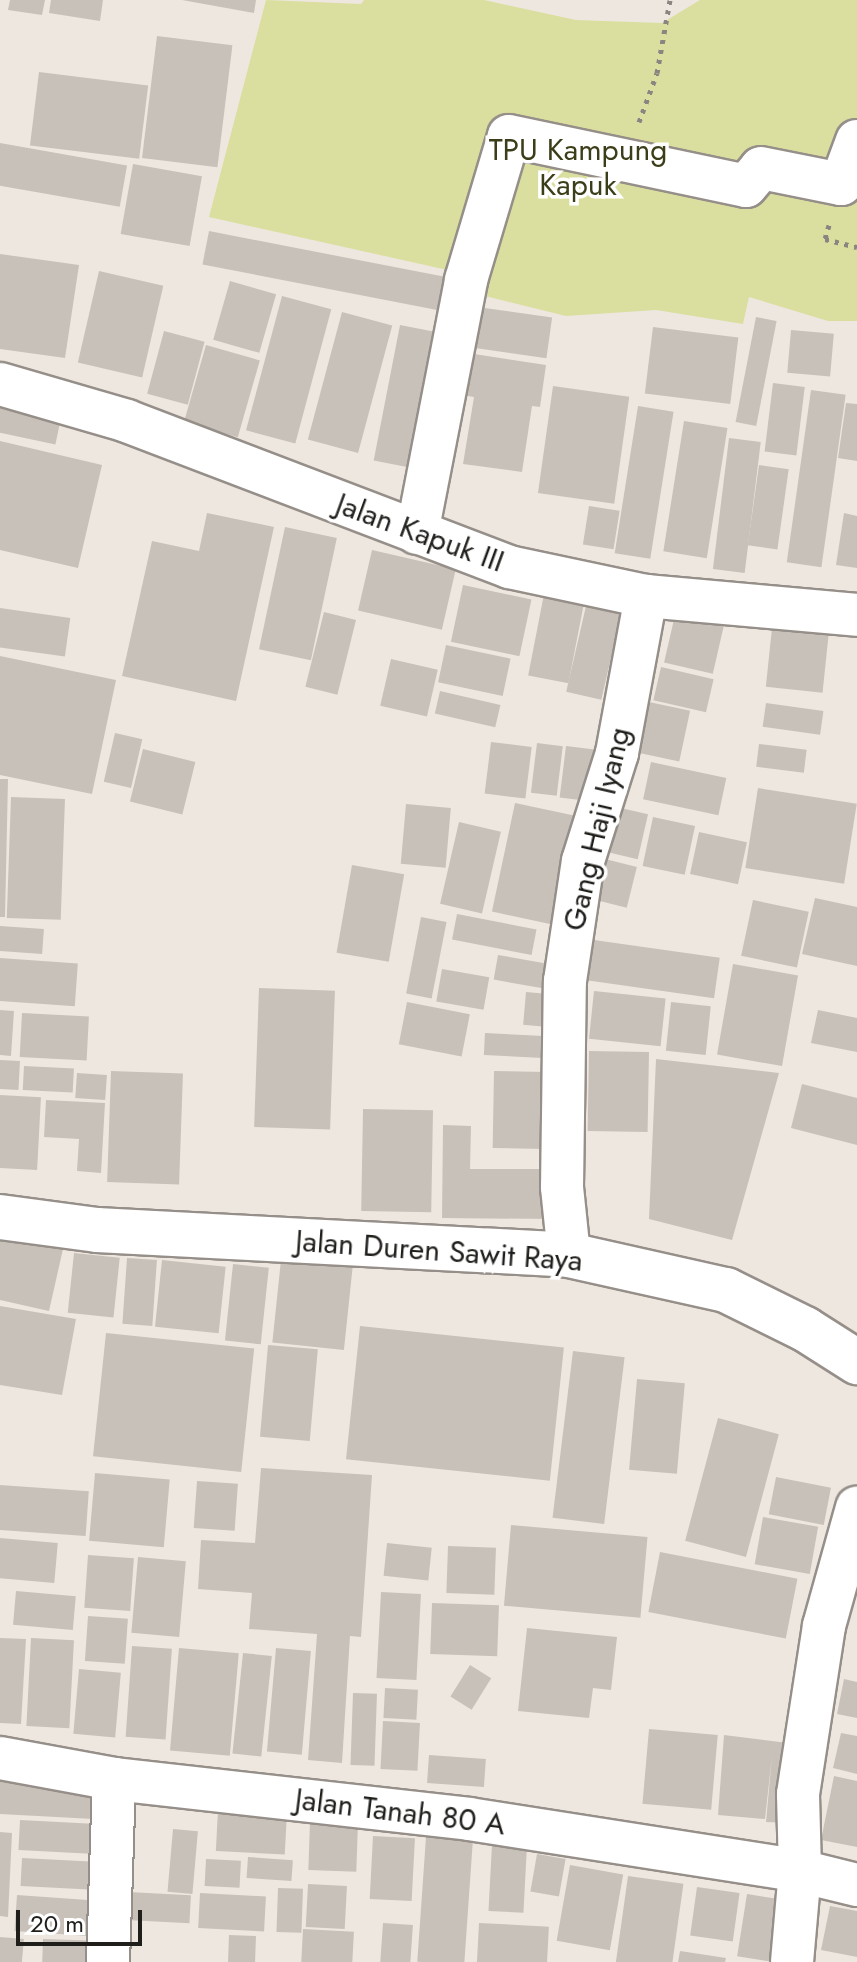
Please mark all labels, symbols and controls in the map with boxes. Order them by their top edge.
park label: TPU Kampung Kapuk [489,132,667,202]
street label: Jalan Kapuk III [331,486,509,580]
street label: Gang Haji Iyang [556,724,638,934]
street label: Jalan Duren Sawit Raya [294,1223,584,1279]
street label: Jalan Tanah 80 A [293,1781,507,1843]
scale bar [20,1894,146,1944]
text: 20 m [30,1906,84,1941]

